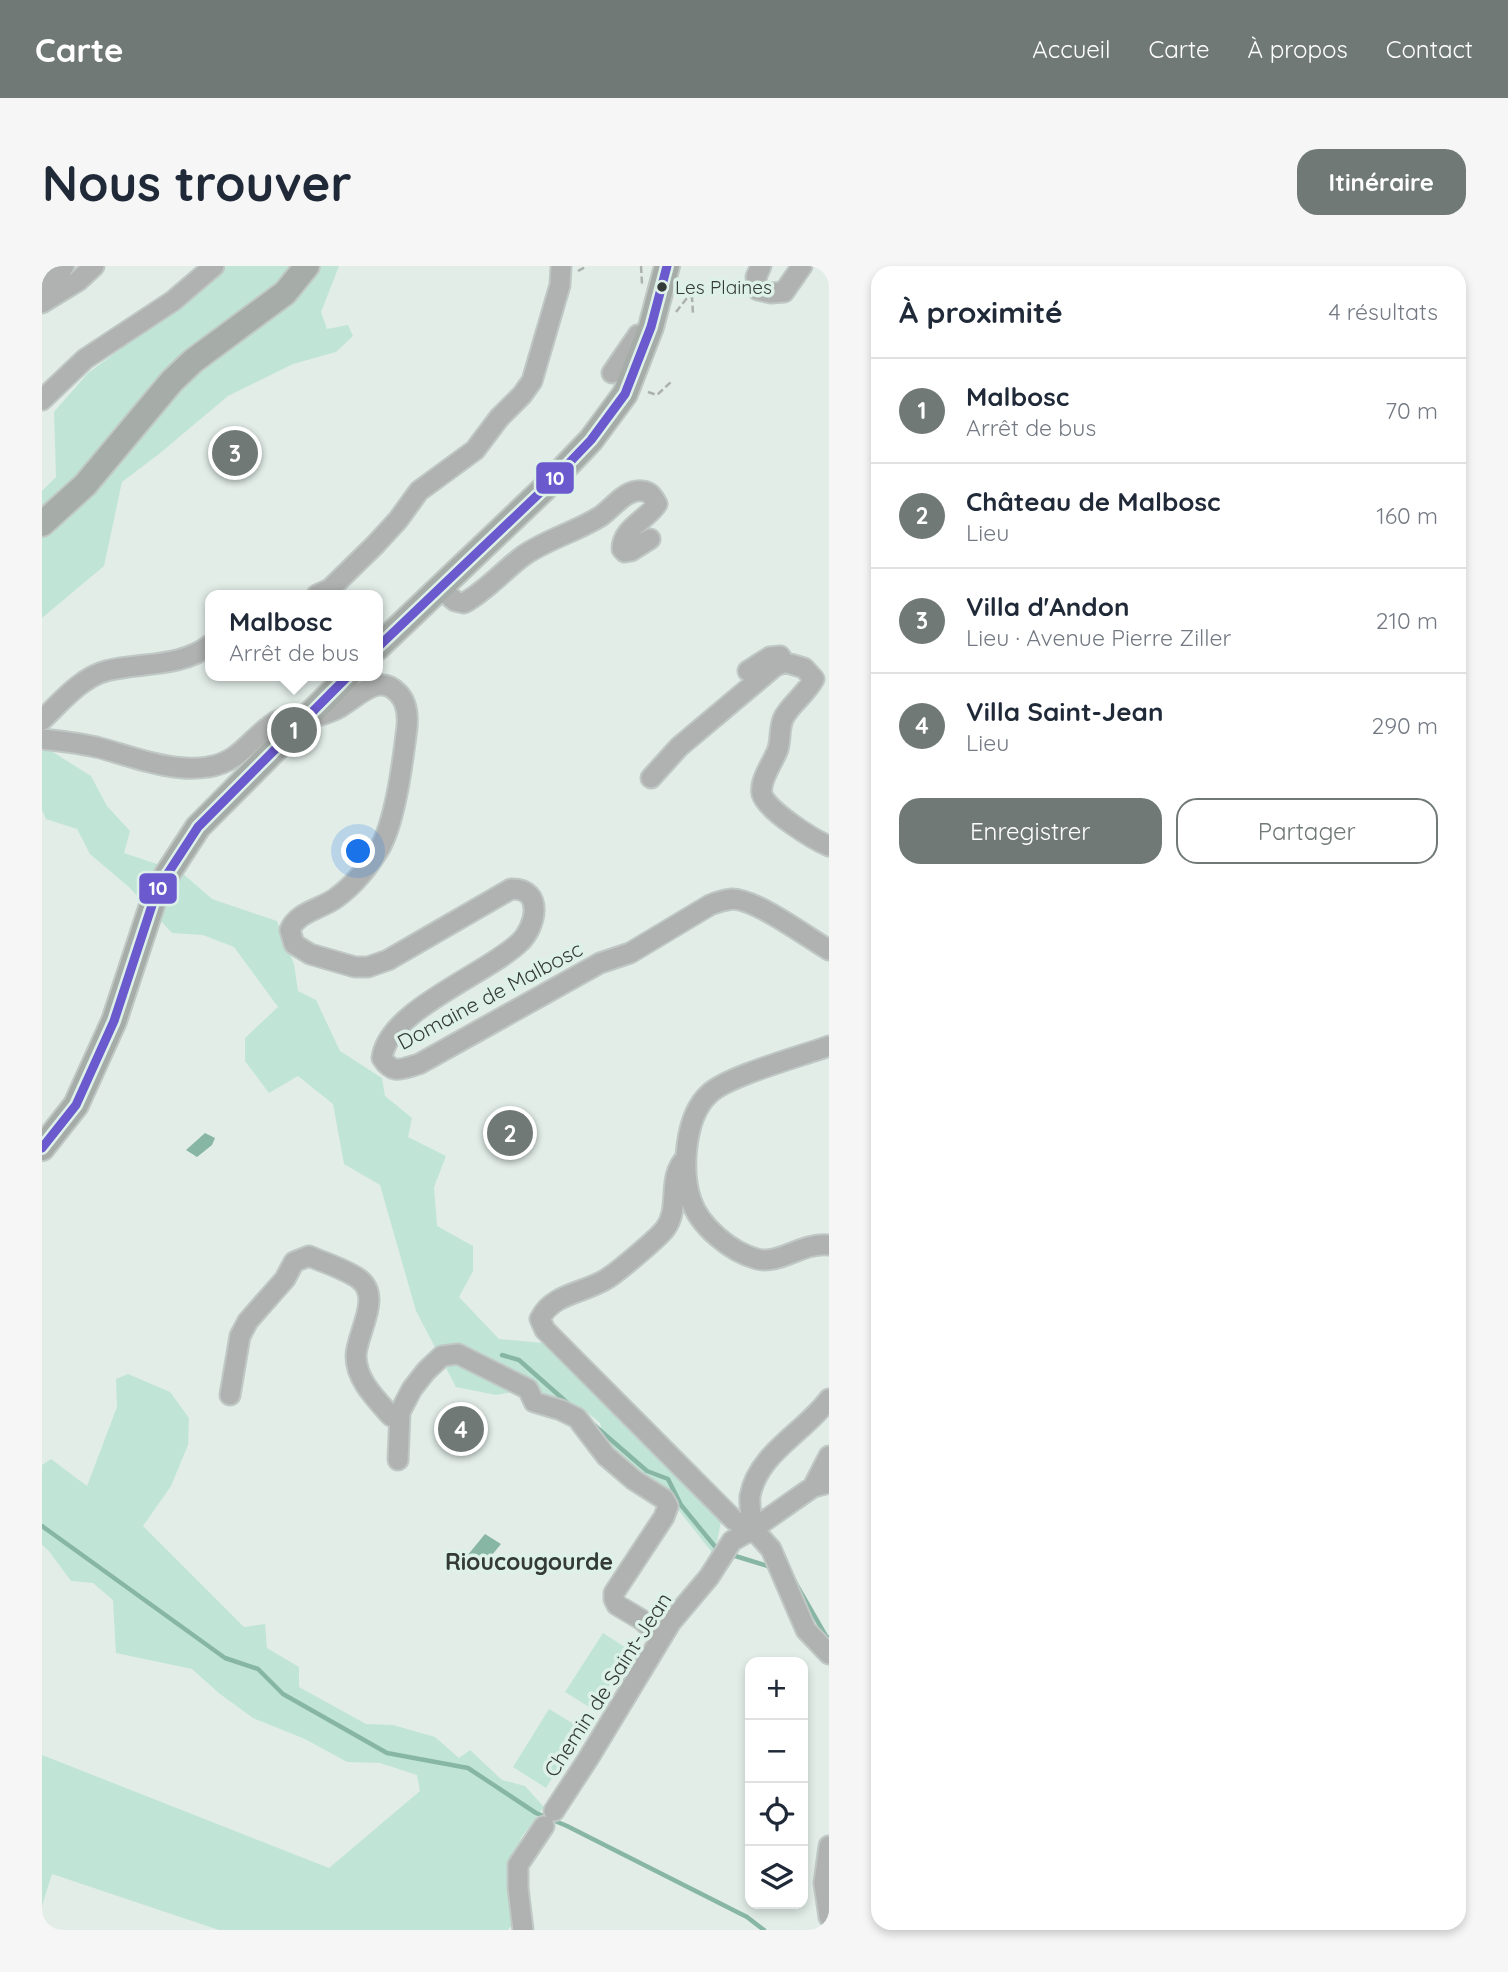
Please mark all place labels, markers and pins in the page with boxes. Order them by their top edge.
place label: Les Plaines [675,275,772,299]
marker: Les Plaines [655,280,669,294]
pin: 3 [212,427,258,479]
pin: 1 [271,704,317,756]
pin: 2 [487,1107,533,1159]
pin: 4 [438,1403,484,1455]

